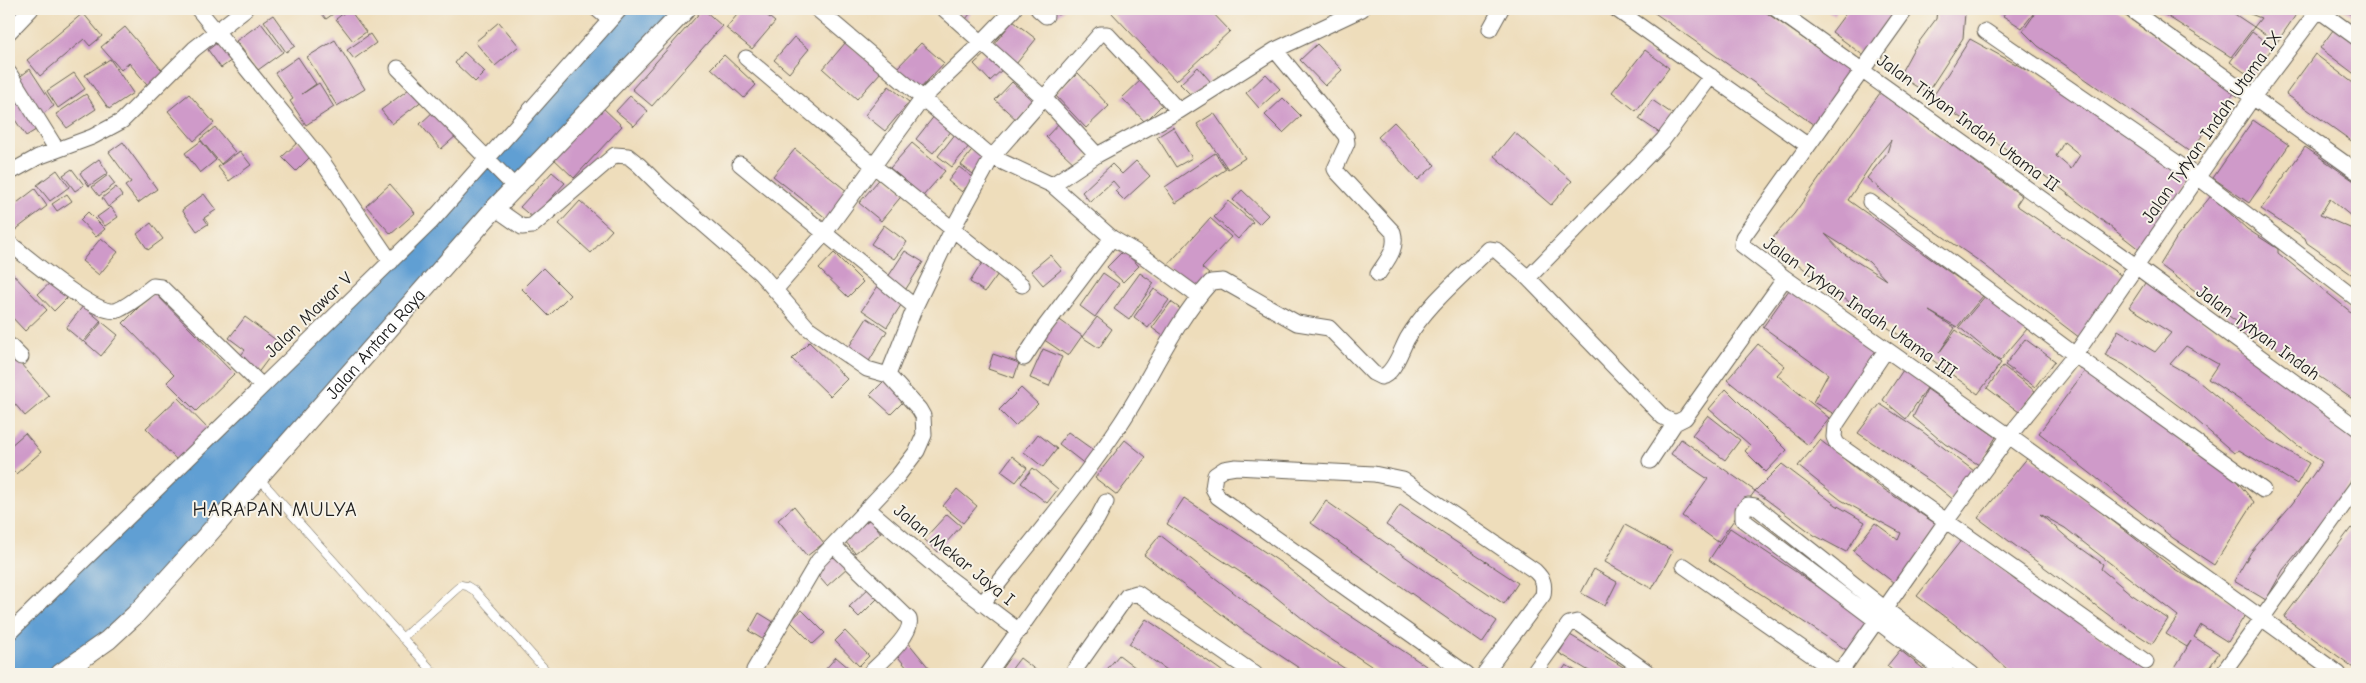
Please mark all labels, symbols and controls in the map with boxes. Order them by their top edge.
street label: Jalan Tytyan Indah Utama IX [2138,27,2286,227]
street label: Jalan Tityan Indah Utama II [1873,50,2063,196]
street label: Jalan Tytyan Indah Utama III [1759,233,1961,383]
street label: Jalan Mawar V [261,268,357,362]
street label: Jalan Tytyan Indah [2192,281,2324,385]
street label: Jalan Antara Raya [321,284,430,403]
district label: HARAPAN MULYA [192,498,358,521]
street label: Jalan Mekar Jaya I [889,500,1019,610]

